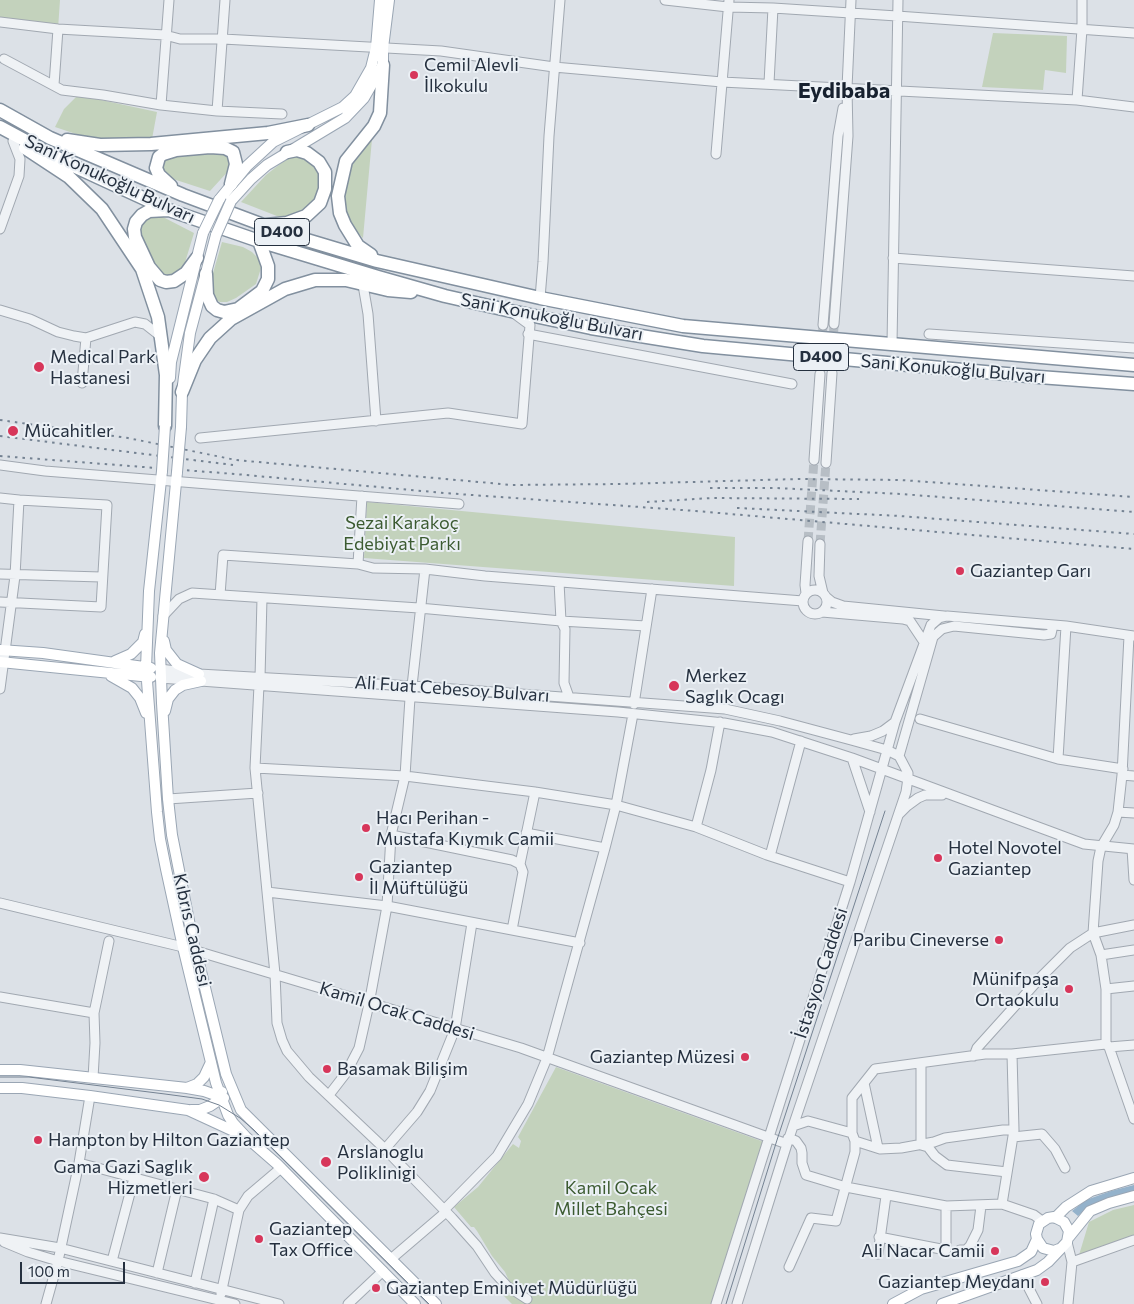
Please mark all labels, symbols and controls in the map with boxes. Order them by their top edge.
place label: Cemil Alevli İlkokulu [424,54,519,96]
marker: Cemil Alevli İlkokulu [408,69,420,81]
district label: Eydibaba [798,78,890,104]
street label: Sani Konukoğlu Bulvarı [21,130,199,228]
road number: D400 [254,218,310,246]
street label: Sani Konukoğlu Bulvarı [459,289,645,345]
road number: D400 [794,344,848,371]
place label: Medical Park Hastanesi [50,346,156,388]
street label: Sani Konukoğlu Bulvarı [860,350,1046,388]
marker: Medical Park Hastanesi [32,360,46,374]
place label: Mücahitler [24,420,113,442]
marker: Mücahitler [6,424,20,438]
park label: Sezai Karakoç Edebiyat Parkı [343,512,461,554]
place label: Gaziantep Garı [970,560,1091,582]
marker: Gaziantep Garı [954,565,966,577]
place label: Merkez Saglık Ocagı [685,665,785,708]
street label: Ali Fuat Cebesoy Bulvarı [354,671,550,707]
marker: Merkez Saglık Ocagı [667,679,681,693]
place label: Hacı Perihan - Mustafa Kıymık Camii [376,807,554,850]
marker: Hacı Perihan - Mustafa Kıymık Camii [360,822,372,834]
place label: Hotel Novotel Gaziantep [948,837,1062,880]
marker: Hotel Novotel Gaziantep [932,852,944,864]
place label: Gaziantep İl Müftülüğü [369,856,468,899]
street label: Kıbrıs Caddesi [168,871,216,989]
marker: Gaziantep İl Müftülüğü [353,871,365,883]
street label: İstasyon Caddesi [790,905,852,1041]
place label: Paribu Cineverse [853,929,989,951]
marker: Paribu Cineverse [993,934,1005,946]
place label: Münifpaşa Ortaokulu [972,968,1059,1011]
street label: Kamil Ocak Caddesi [317,977,477,1045]
marker: Münifpaşa Ortaokulu [1063,983,1075,995]
place label: Gaziantep Müzesi [590,1046,735,1068]
marker: Gaziantep Müzesi [739,1051,751,1063]
place label: Basamak Bilişim [337,1058,468,1080]
marker: Basamak Bilişim [321,1063,333,1075]
place label: Hampton by Hilton Gaziantep [48,1129,290,1151]
marker: Hampton by Hilton Gaziantep [32,1134,44,1146]
place label: Arslanoglu Poliklinigi [337,1141,424,1184]
marker: Arslanoglu Poliklinigi [319,1155,333,1169]
place label: Gama Gazi Saglık Hizmetleri [54,1156,193,1198]
marker: Gama Gazi Saglık Hizmetleri [197,1170,211,1184]
park label: Kamil Ocak Millet Bahçesi [554,1177,668,1220]
place label: Gaziantep Tax Office [269,1218,353,1260]
marker: Gaziantep Tax Office [253,1233,265,1245]
place label: Ali Nacar Camii [861,1240,985,1262]
marker: Ali Nacar Camii [989,1245,1001,1257]
scale bar [22,1252,128,1284]
text: 100 m [28,1262,70,1280]
place label: Gaziantep Meydanı [878,1271,1035,1293]
marker: Gaziantep Meydanı [1039,1276,1051,1288]
place label: Gaziantep Eminiyet Müdürlüğü [386,1277,637,1299]
marker: Gaziantep Eminiyet Müdürlüğü [370,1282,382,1294]

